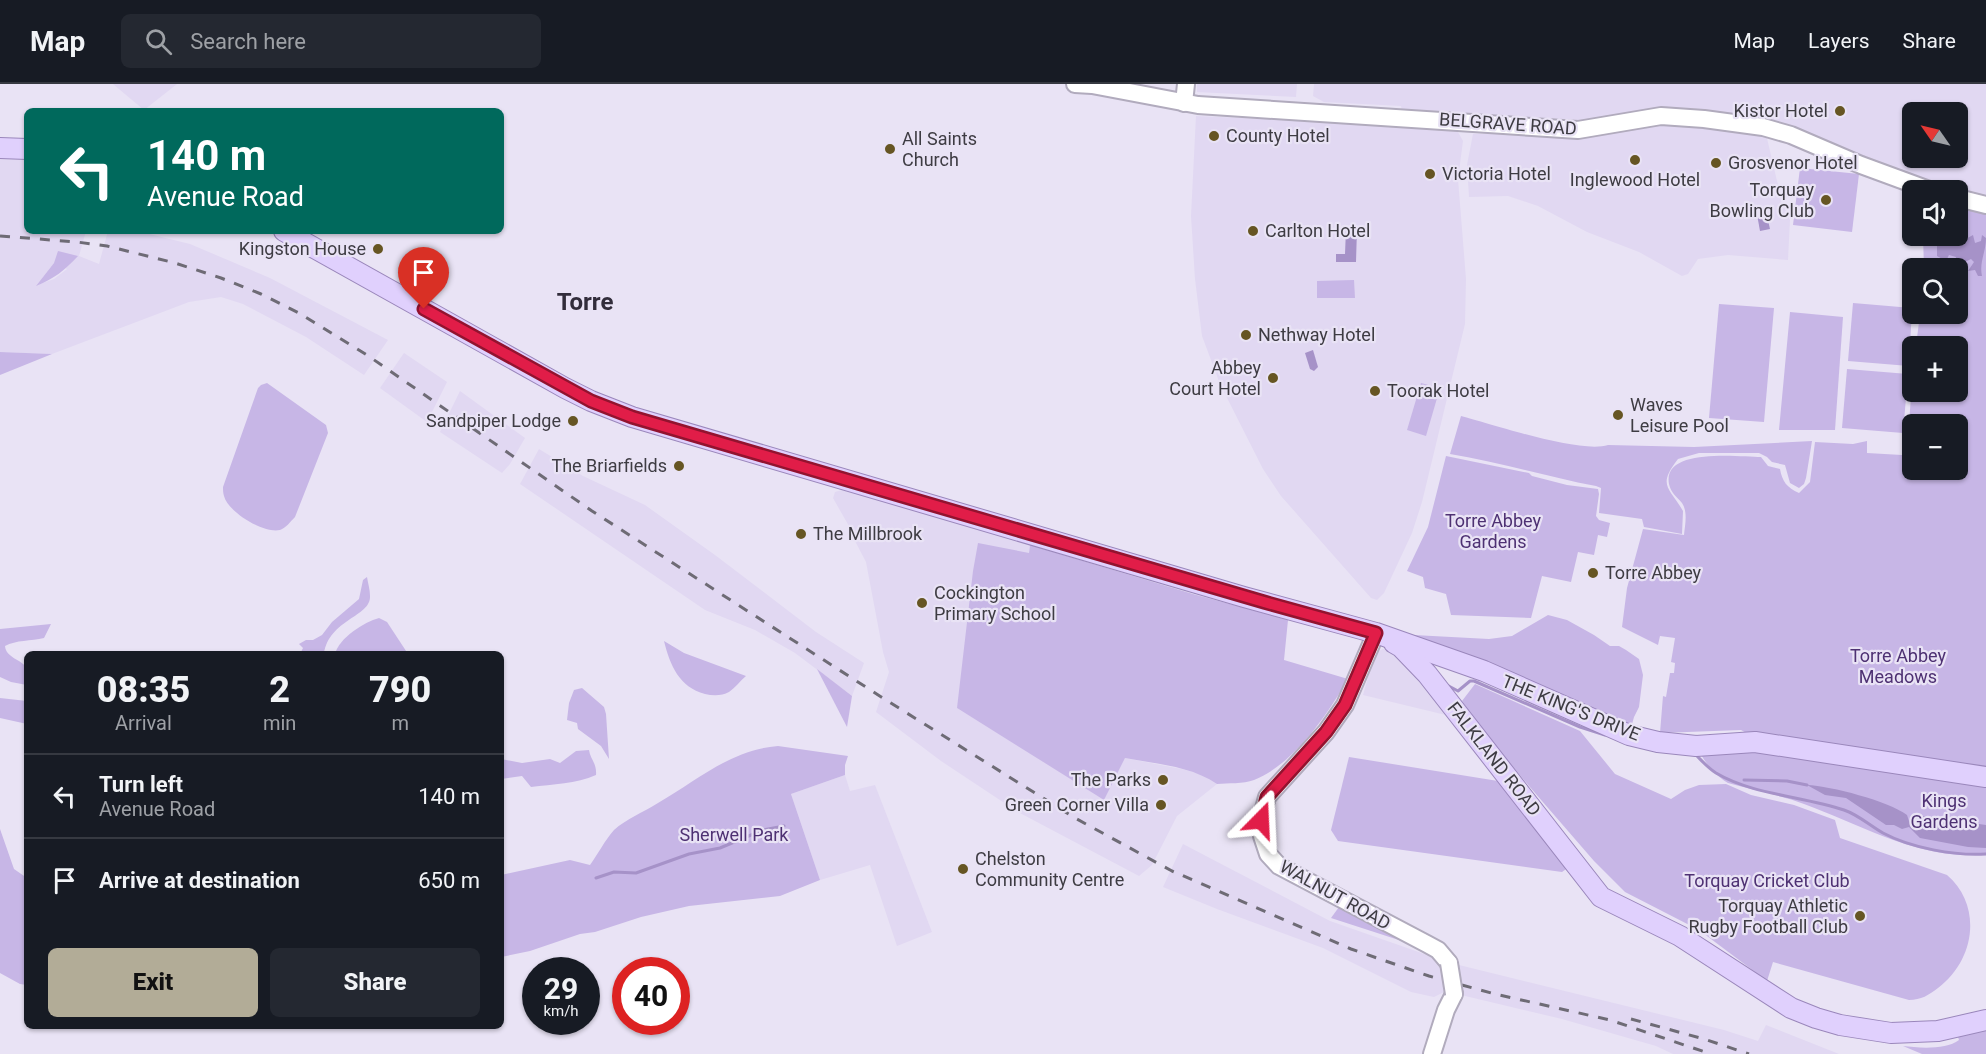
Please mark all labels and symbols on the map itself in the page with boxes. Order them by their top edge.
place label: Kistor Hotel [1734,100,1828,121]
north arrow [1902,102,1968,168]
marker: Kistor Hotel [1833,104,1847,118]
street label: BELGRAVE ROAD [1439,108,1578,139]
place label: County Hotel [1226,125,1330,146]
place label: All Saints Church [902,128,977,170]
marker: County Hotel [1207,129,1221,143]
marker: All Saints Church [883,142,897,156]
place label: Grosvenor Hotel [1728,152,1858,173]
marker: Inglewood Hotel [1628,153,1642,167]
marker: Grosvenor Hotel [1709,156,1723,170]
place label: Victoria Hotel [1442,163,1551,184]
marker: Victoria Hotel [1423,167,1437,181]
place label: Inglewood Hotel [1570,169,1700,190]
place label: Torquay Bowling Club [1710,179,1814,221]
marker: Torquay Bowling Club [1819,193,1833,207]
place label: Carlton Hotel [1265,220,1370,241]
marker: Carlton Hotel [1246,224,1260,238]
place label: Kingston House [239,238,366,259]
marker: Kingston House [371,242,385,256]
pin [398,247,449,309]
district label: Torre [557,288,613,316]
place label: Nethway Hotel [1258,324,1375,345]
marker: Nethway Hotel [1239,328,1253,342]
place label: Abbey Court Hotel [1169,357,1261,399]
marker: Abbey Court Hotel [1266,371,1280,385]
place label: Toorak Hotel [1387,380,1489,401]
marker: Toorak Hotel [1368,384,1382,398]
place label: Waves Leisure Pool [1630,394,1729,436]
marker: Waves Leisure Pool [1611,408,1625,422]
place label: Sandpiper Lodge [426,410,561,431]
marker: Sandpiper Lodge [566,414,580,428]
place label: The Briarfields [551,455,667,476]
marker: The Briarfields [672,459,686,473]
park label: Torre Abbey Gardens [1445,510,1542,552]
place label: The Millbrook [813,523,923,544]
marker: The Millbrook [794,527,808,541]
place label: Torre Abbey [1605,562,1702,583]
marker: Torre Abbey [1586,566,1600,580]
place label: Cockington Primary School [934,582,1056,624]
marker: Cockington Primary School [915,596,929,610]
park label: Torre Abbey Meadows [1850,645,1947,687]
street label: THE KING'S DRIVE [1499,670,1643,745]
street label: FALKLAND ROAD [1443,698,1545,820]
place label: The Parks [1071,769,1151,790]
marker: The Parks [1156,773,1170,787]
position arrow [1229,788,1293,852]
park label: Kings Gardens [1911,790,1977,832]
place label: Green Corner Villa [1005,794,1149,815]
marker: Green Corner Villa [1154,798,1168,812]
park label: Sherwell Park [680,824,789,845]
place label: Chelston Community Centre [975,848,1124,890]
street label: WALNUT ROAD [1276,856,1394,934]
marker: Chelston Community Centre [956,862,970,876]
park label: Torquay Cricket Club [1684,870,1850,891]
place label: Torquay Athletic Rugby Football Club [1688,895,1848,937]
marker: Torquay Athletic Rugby Football Club [1853,909,1867,923]
speed limit sign: 40 [612,957,690,1035]

